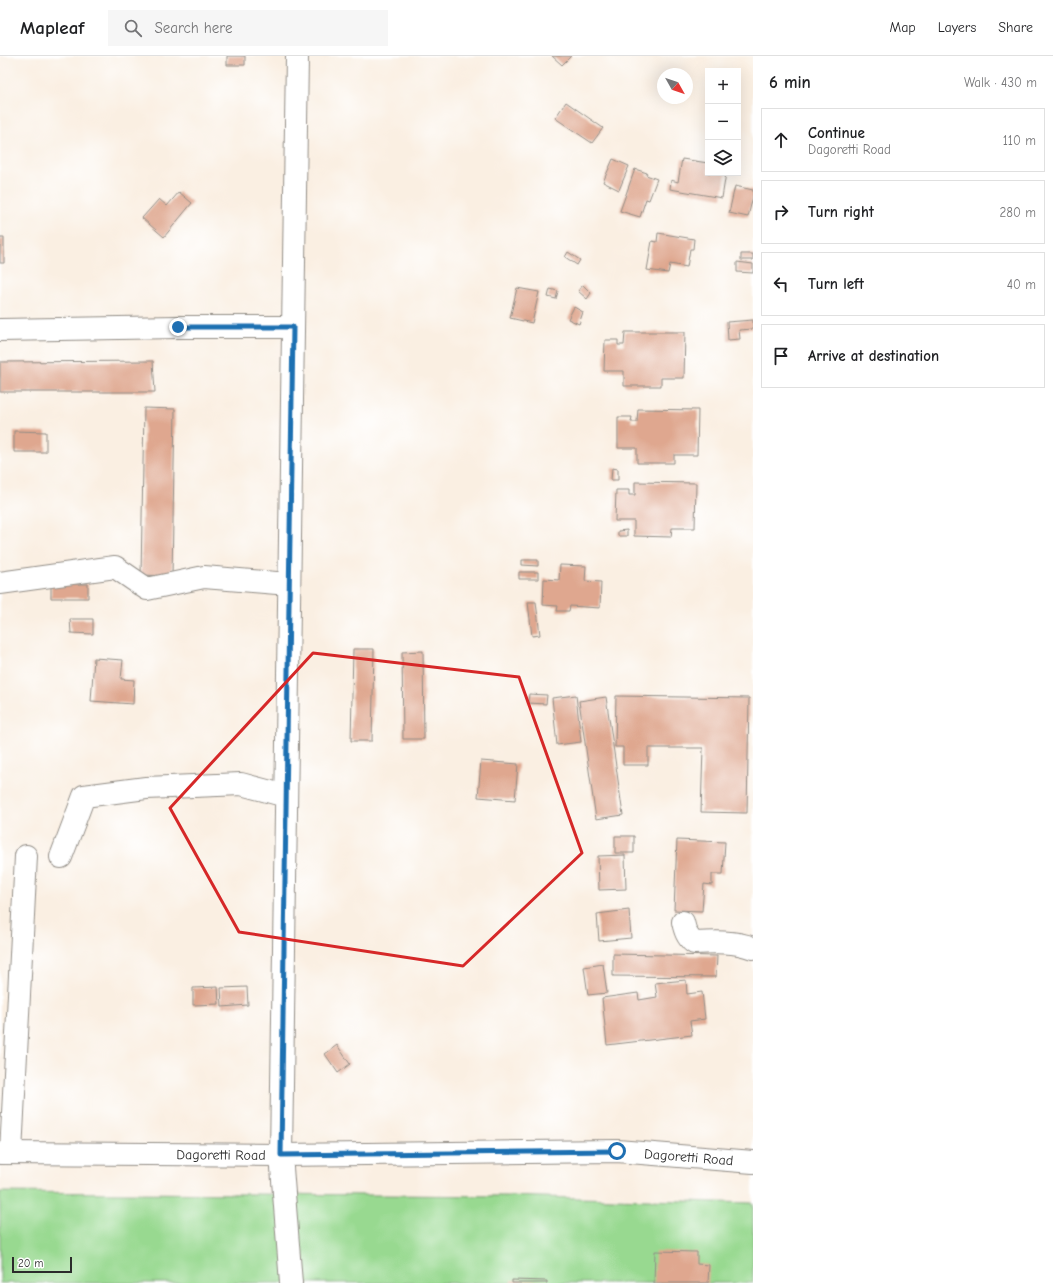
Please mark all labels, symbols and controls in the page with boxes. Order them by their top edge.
search box [108,10,388,46]
text: Mapleaf [20,17,84,39]
icon: search [122,17,144,39]
text: Search here [154,19,233,37]
text: Map [889,19,916,36]
text: Layers [938,19,976,36]
text: Share [998,19,1033,36]
north arrow [657,68,693,104]
map controls [705,68,741,176]
button: + [705,68,741,104]
text: 6 min [769,73,811,92]
text: Walk · 430 m [964,75,1037,90]
button: − [705,104,741,140]
text: Continue [808,124,865,142]
icon: ahead [770,129,792,151]
text: 110 m [1003,133,1036,148]
button: layers [705,140,741,176]
text: Dagoretti Road [808,142,891,157]
icon: right [770,201,792,223]
text: Turn right [808,203,874,221]
text: 280 m [999,205,1036,220]
icon: left [770,273,792,295]
text: Turn left [808,275,864,293]
text: 40 m [1007,277,1036,292]
route end [169,318,187,336]
icon: arrive [770,345,792,367]
text: Arrive at destination [808,347,939,365]
route start [608,1142,626,1160]
street label: Dagoretti Road [643,1145,734,1169]
street label: Dagoretti Road [176,1146,266,1164]
scale bar [12,1255,72,1274]
text: 20 m [18,1257,43,1270]

